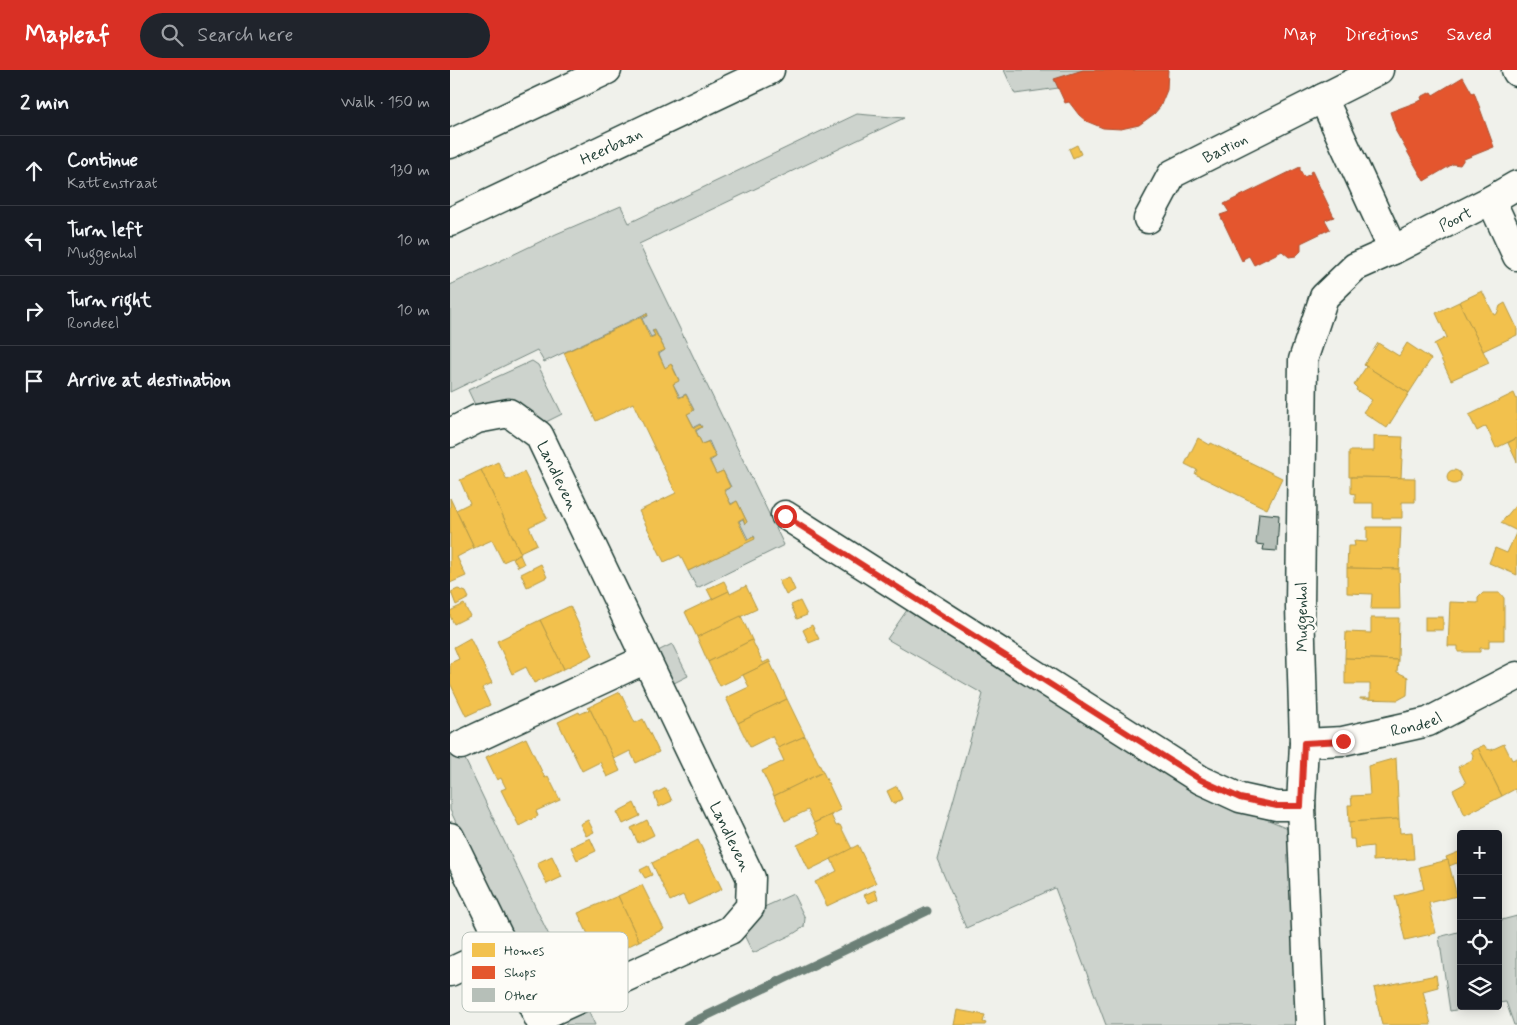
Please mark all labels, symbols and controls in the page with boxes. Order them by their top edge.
search box [140,13,490,58]
text: Mapleaf [25,20,110,51]
icon: search [158,21,186,49]
text: Search here [198,23,293,48]
text: Map [1284,23,1317,47]
text: Directions [1345,23,1419,47]
text: Saved [1447,23,1492,47]
text: 2 min [20,89,69,117]
text: Walk · 150 m [341,92,430,113]
street label: Heerbaan [577,123,646,171]
street label: Bastion [1199,129,1251,169]
text: Continue [67,148,138,173]
icon: ahead [20,157,48,185]
text: 130 m [389,160,430,181]
text: Kattenstraat [67,173,157,194]
street label: Poort [1435,202,1476,237]
text: Turn left [67,218,143,243]
icon: left [20,227,48,255]
text: 10 m [397,230,430,251]
text: Muggenhol [67,243,137,264]
text: Turn right [67,288,151,313]
icon: right [20,297,48,325]
text: 10 m [397,300,430,321]
text: Rondeel [67,313,119,334]
icon: arrive [20,367,48,395]
text: Arrive at destination [67,368,231,393]
street label: Landleven [531,438,583,515]
route start [774,505,797,528]
street label: Muggenhol [1291,582,1315,652]
street label: Rondeel [1389,708,1446,742]
route end [1332,730,1355,753]
street label: Landleven [704,799,756,876]
map controls [1457,830,1502,1010]
button: + [1457,830,1502,875]
button: − [1457,875,1502,920]
button: locate [1457,920,1502,965]
legend [462,932,628,1012]
text: Homes [504,942,545,960]
text: Shops [504,964,536,982]
button: layers [1457,965,1502,1010]
text: Other [504,987,538,1005]

